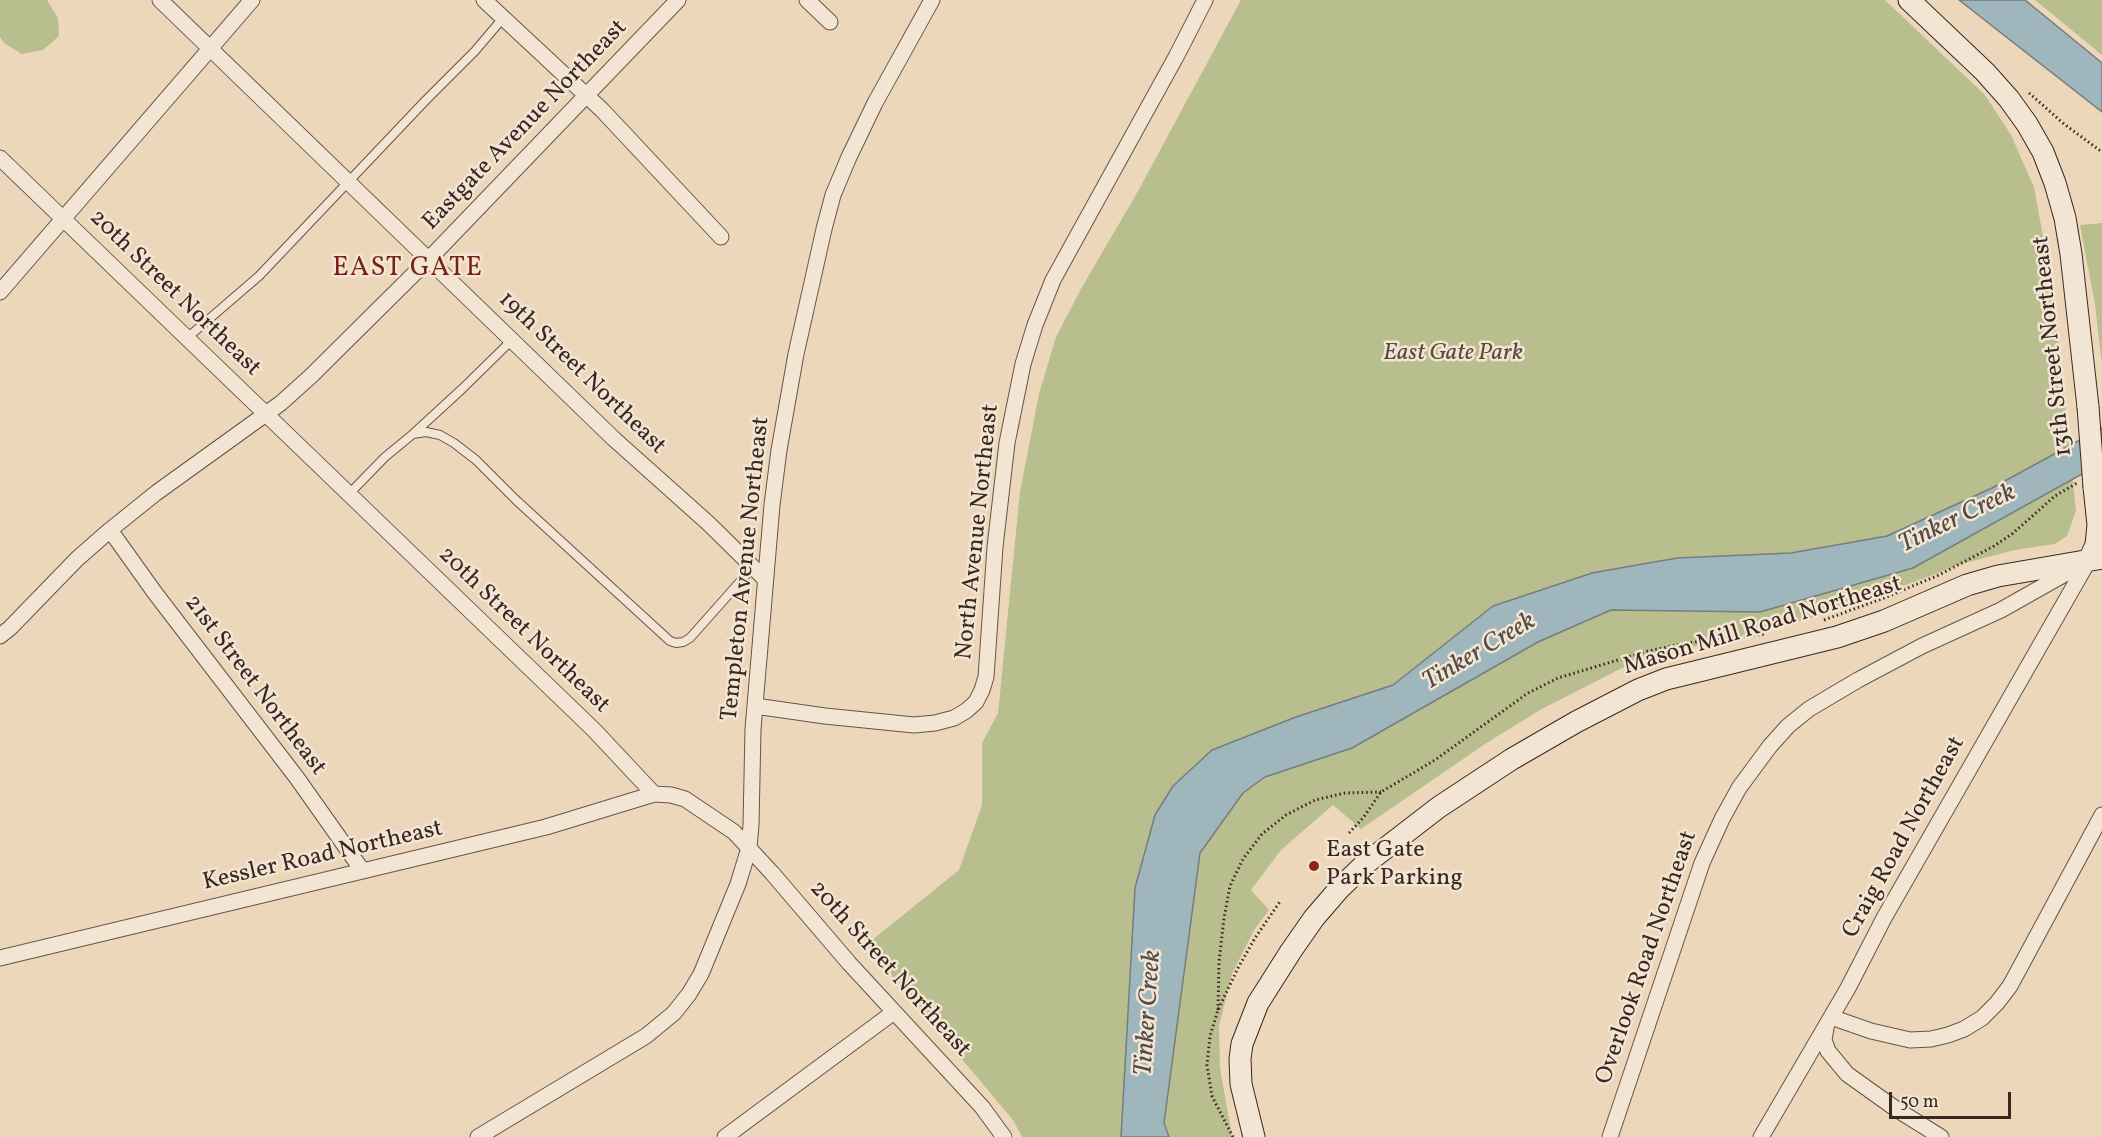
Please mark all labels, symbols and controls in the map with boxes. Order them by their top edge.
street label: Eastgate Avenue Northeast [418,15,634,237]
street label: 20th Street Northeast [82,205,266,383]
street label: 13th Street Northeast [2028,234,2080,458]
district label: EAST GATE [333,254,483,286]
street label: 19th Street Northeast [491,286,671,462]
park label: East Gate Park [1383,341,1523,369]
street label: North Avenue Northeast [951,403,1007,661]
street label: Templeton Avenue Northeast [717,415,777,723]
water label: Tinker Creek [1895,478,2021,562]
street label: 20th Street Northeast [431,542,615,720]
street label: Mason Mill Road Northeast [1620,571,1906,683]
street label: 21st Street Northeast [177,590,331,782]
water label: Tinker Creek [1418,607,1542,699]
street label: Craig Road Northeast [1838,732,1972,944]
street label: Kessler Road Northeast [200,815,446,899]
street label: Overlook Road Northeast [1591,827,1705,1089]
place label: East Gate Park Parking [1326,838,1463,894]
marker: East Gate Park Parking [1307,859,1321,873]
street label: 20th Street Northeast [802,876,976,1064]
water label: Tinker Creek [1130,949,1170,1077]
scale bar [1892,1080,2014,1118]
text: 50 m [1900,1090,1939,1115]

